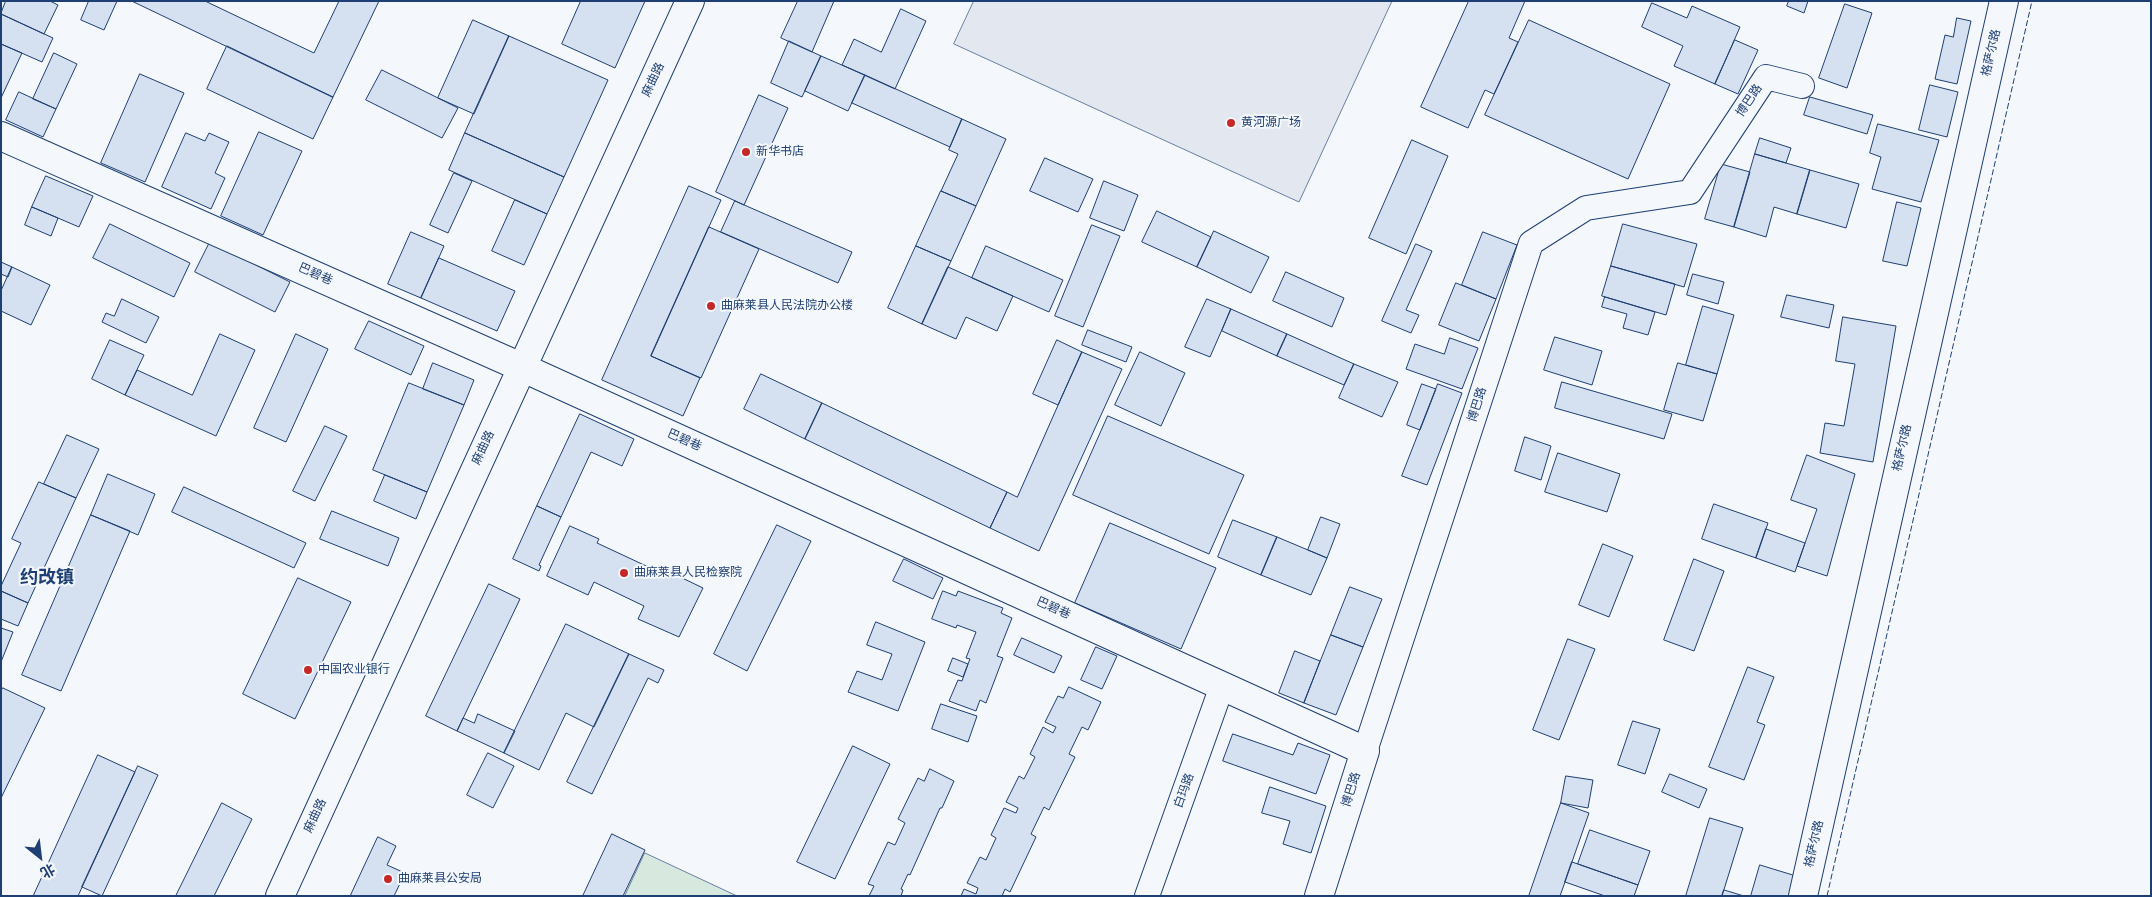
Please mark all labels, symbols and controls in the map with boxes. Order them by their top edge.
street label: 格萨尔路 [1980,28,2004,78]
street label: 麻曲路 [640,61,668,99]
street label: 博巴路 [1734,82,1766,120]
place label: 黄河源广场 [1241,116,1301,130]
marker: 黄河源广场 [1225,117,1237,129]
place label: 新华书店 [756,145,804,159]
marker: 新华书店 [740,146,752,158]
street label: 巴碧巷 [296,261,334,289]
place label: 曲麻莱县人民法院办公楼 [721,299,853,313]
marker: 曲麻莱县人民法院办公楼 [705,300,717,312]
street label: 博巴路 [1466,386,1490,424]
street label: 格萨尔路 [1891,423,1915,473]
street label: 巴碧巷 [665,427,703,455]
street label: 麻曲路 [470,429,498,467]
place label: 曲麻莱县人民检察院 [634,566,742,580]
marker: 曲麻莱县人民检察院 [618,567,630,579]
district label: 约改镇 [20,568,74,590]
street label: 巴碧巷 [1034,595,1072,623]
place label: 中国农业银行 [318,663,390,677]
marker: 中国农业银行 [302,664,314,676]
street label: 博巴路 [1340,771,1364,809]
street label: 白玛路 [1172,772,1198,810]
street label: 麻曲路 [302,797,330,835]
street label: 格萨尔路 [1803,819,1827,869]
north arrow [15,832,65,882]
text: 北 [36,858,58,882]
place label: 曲麻莱县公安局 [398,872,482,886]
marker: 曲麻莱县公安局 [382,873,394,885]

